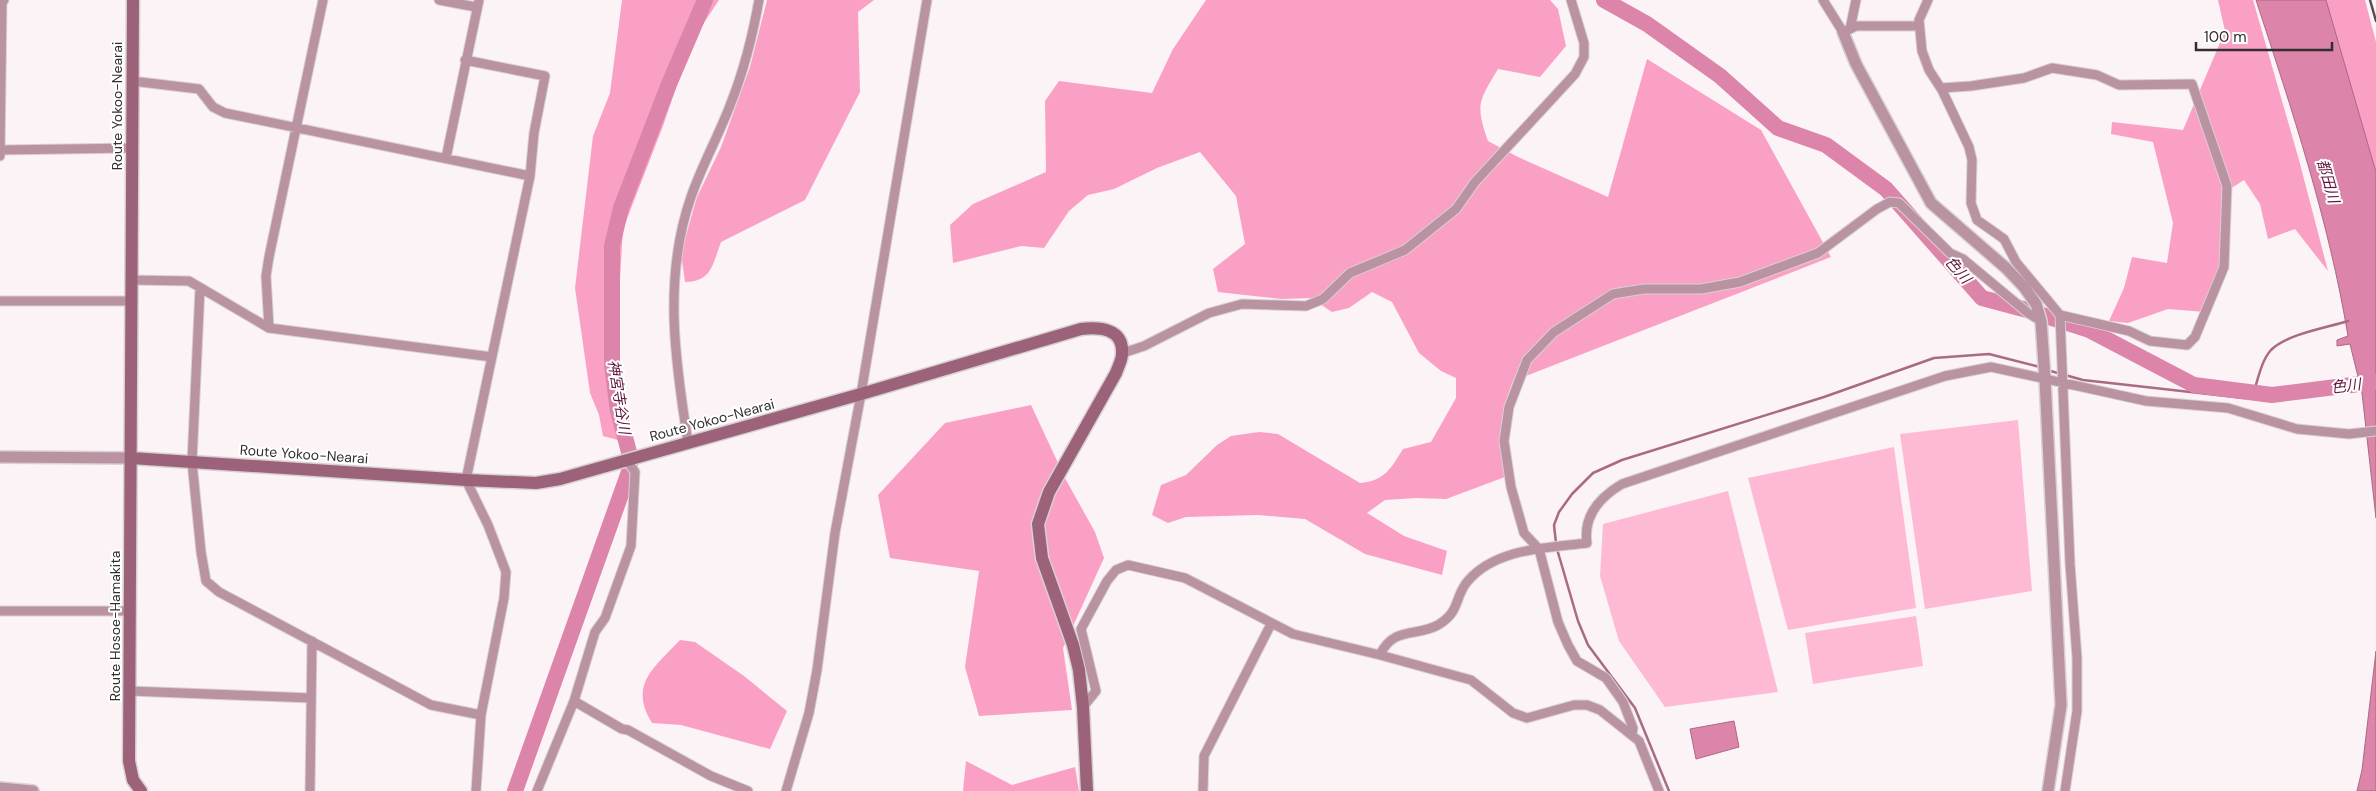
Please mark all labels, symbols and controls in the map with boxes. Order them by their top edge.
scale bar [2196,20,2332,52]
text: 100 m [2204,27,2247,47]
street label: Route Yokoo-Nearai [108,42,126,170]
water label: 都田川 [2312,157,2344,207]
water label: 色川 [1941,252,1977,289]
water label: 神宮寺谷川 [603,358,635,438]
water label: 色川 [2330,374,2364,398]
street label: Route Yokoo-Nearai [648,395,776,445]
street label: Route Yokoo-Nearai [239,441,369,467]
street label: Route Hosoe-Hamakita [106,551,124,701]

